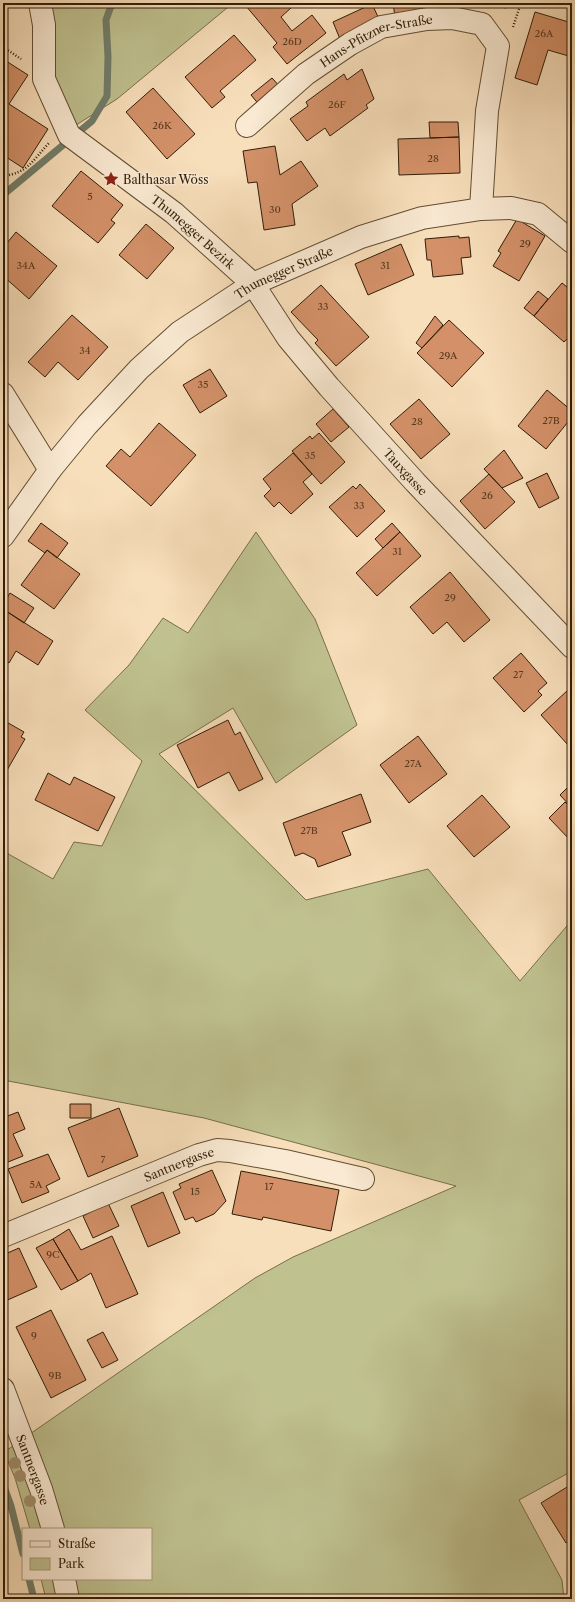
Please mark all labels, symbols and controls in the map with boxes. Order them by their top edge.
street label: Hans-Pfitzner-Straße [317,11,433,70]
house number: 26A [534,27,554,40]
house number: 26D [282,35,302,48]
house number: 26F [328,98,347,111]
house number: 26K [152,119,173,132]
house number: 28 [427,152,439,165]
place icon: Balthasar Wöss [102,170,120,188]
place label: Balthasar Wöss [123,172,208,187]
house number: 5 [87,190,93,203]
street label: Thumegger Bezirk [148,191,239,272]
house number: 30 [269,203,281,216]
house number: 29 [519,237,531,250]
street label: Thumegger Straße [231,243,335,302]
house number: 34A [17,259,36,272]
house number: 31 [380,259,391,272]
house number: 33 [317,300,329,313]
house number: 34 [79,344,91,357]
house number: 29A [439,349,458,362]
house number: 35 [198,378,208,391]
house number: 27B [542,414,560,427]
house number: 28 [411,415,423,428]
street label: Tauxgasse [380,445,431,498]
house number: 35 [305,449,315,462]
house number: 26 [481,489,493,502]
house number: 33 [353,499,365,512]
house number: 31 [392,545,403,558]
house number: 29 [444,591,456,604]
house number: 27 [513,668,523,681]
house number: 27A [404,757,422,770]
house number: 27B [300,824,318,837]
street label: Santnergasse [141,1144,216,1185]
house number: 7 [101,1153,106,1166]
house number: 5A [30,1178,43,1191]
house number: 17 [264,1180,274,1193]
house number: 15 [190,1185,200,1198]
house number: 9C [46,1248,60,1261]
house number: 9 [31,1329,37,1342]
house number: 9B [49,1369,61,1382]
street label: Santnergasse [13,1432,53,1507]
legend [22,1528,152,1580]
text: Straße [58,1536,96,1551]
text: Park [58,1556,85,1571]

